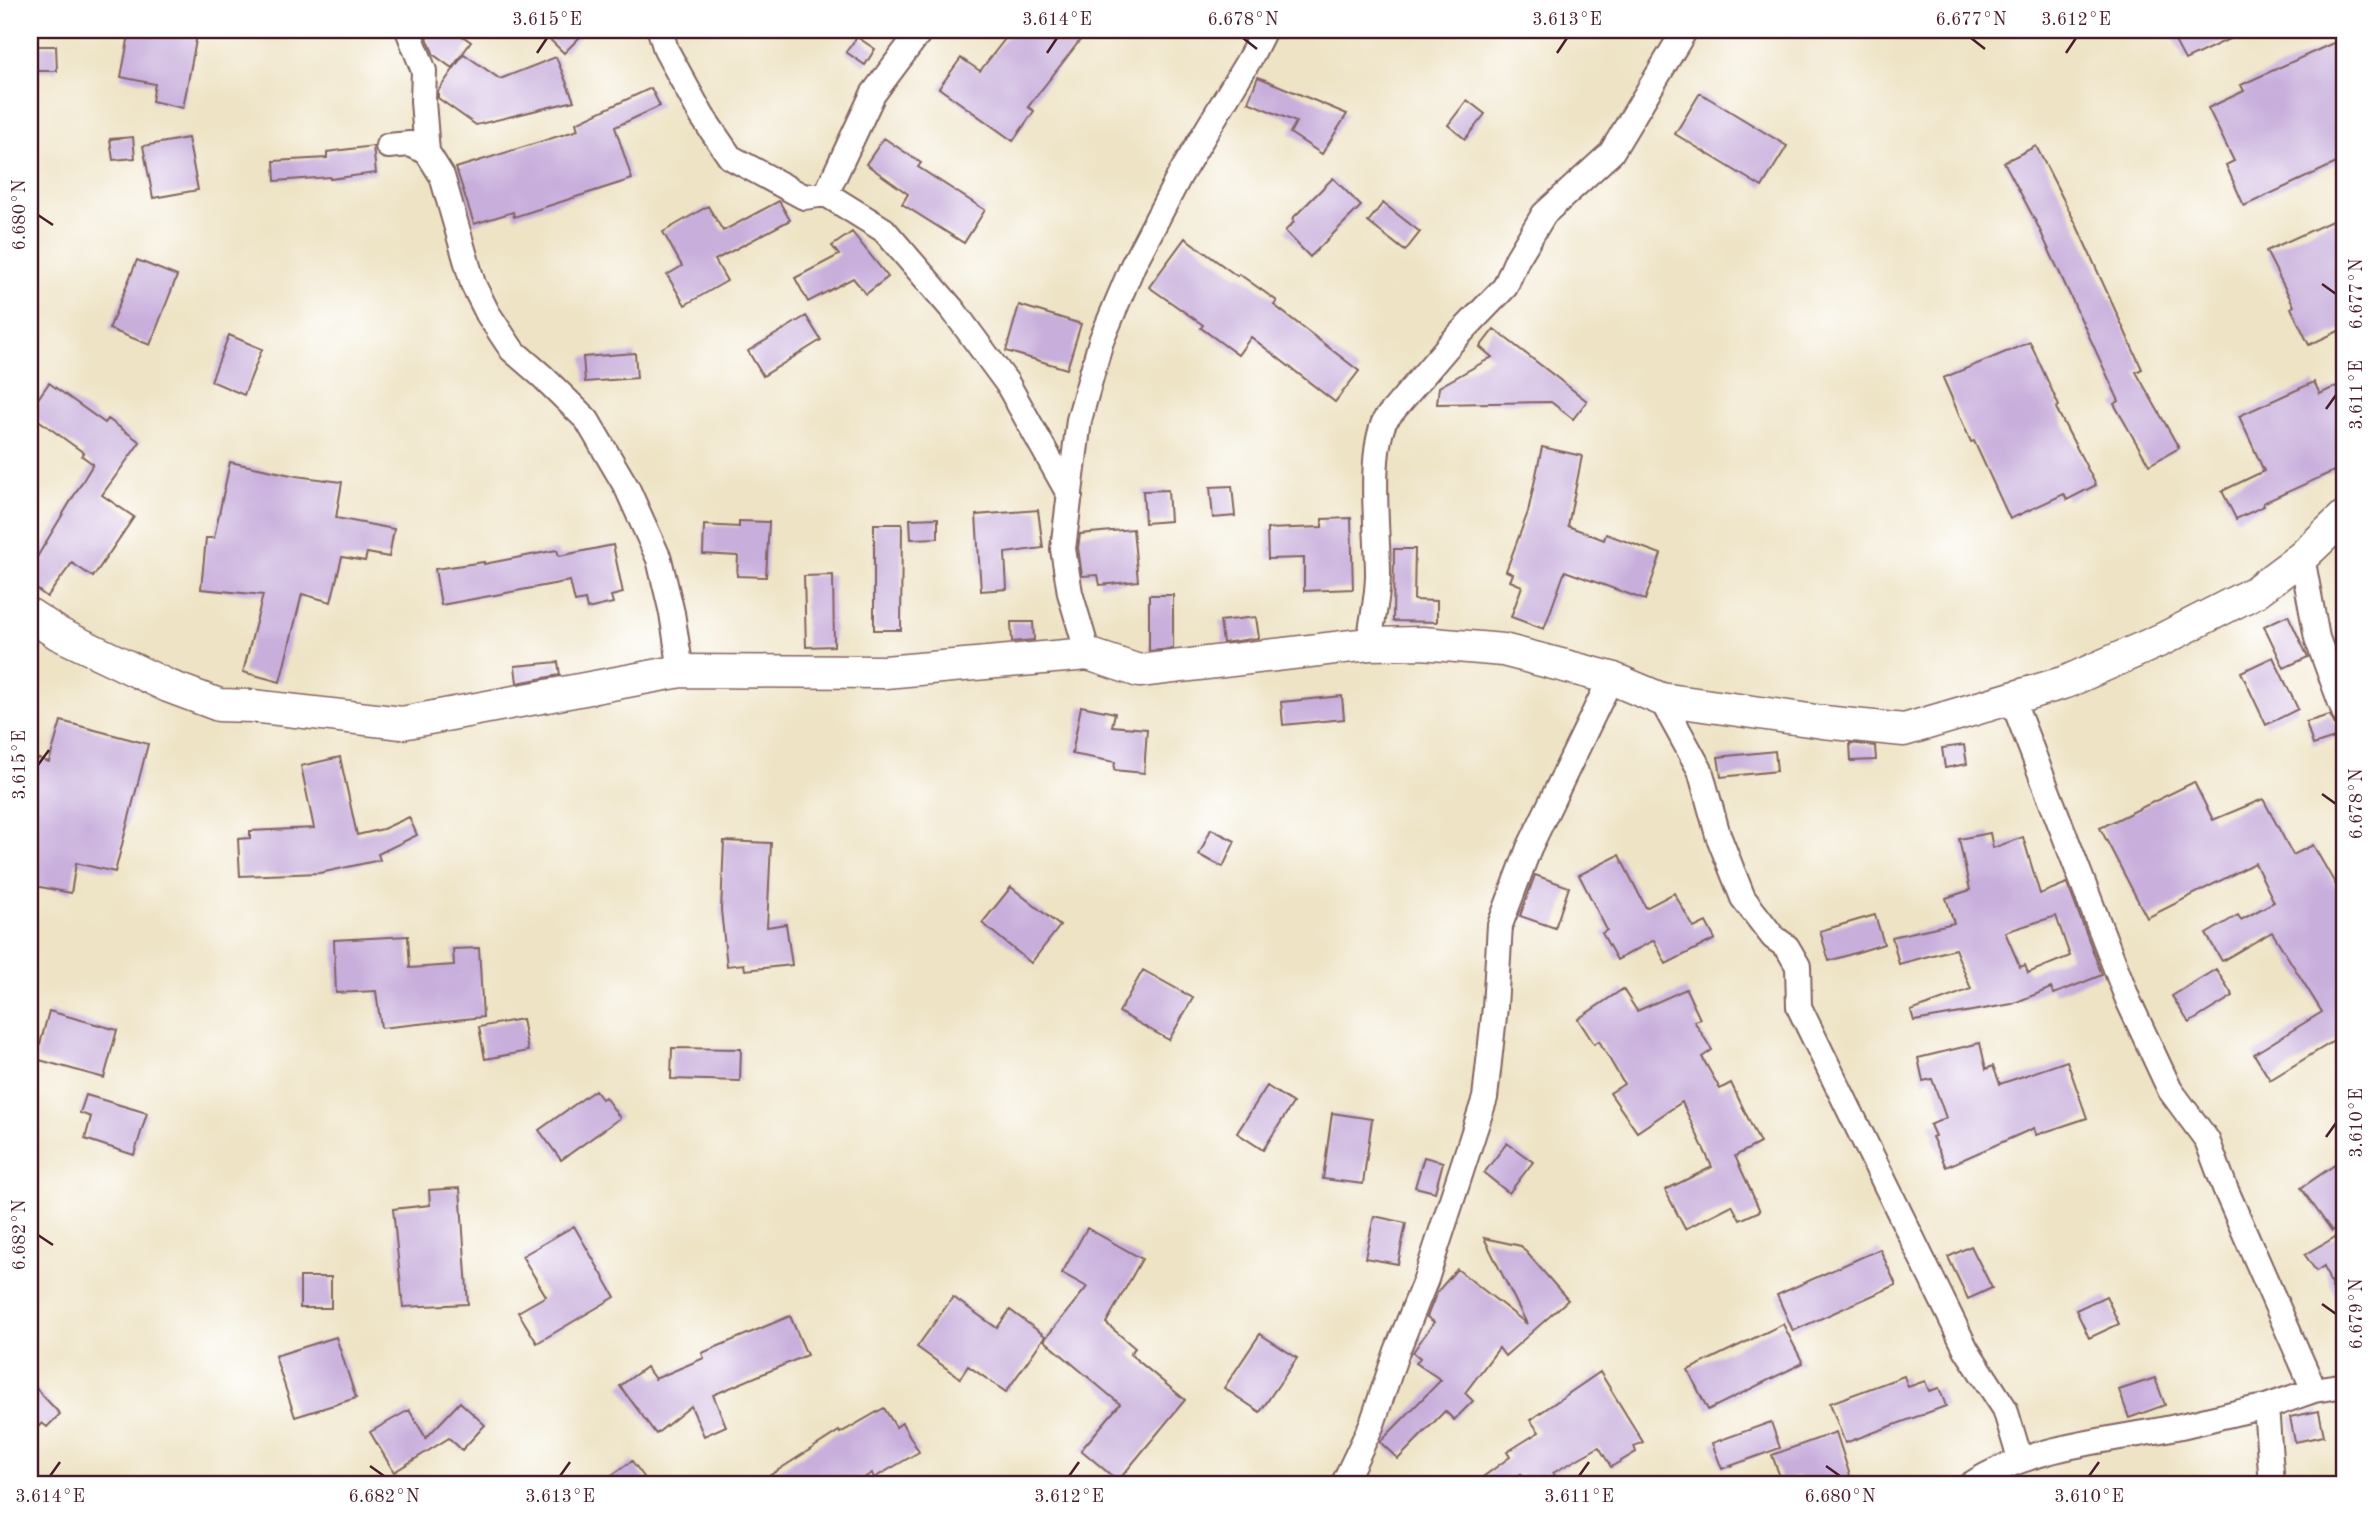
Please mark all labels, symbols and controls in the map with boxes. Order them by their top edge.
text: 3.615°E [512,11,582,29]
text: 3.614°E [1022,11,1092,29]
text: 6.678°N [1207,11,1279,29]
text: 3.613°E [1532,11,1602,29]
text: 6.677°N [1935,11,2007,29]
text: 3.612°E [2041,11,2111,29]
text: 6.680°N [11,179,29,251]
text: 6.677°N [2348,258,2366,330]
text: 3.611°E [2348,360,2366,430]
text: 3.615°E [11,730,29,800]
text: 6.678°N [2348,768,2366,840]
text: 3.610°E [2348,1088,2366,1158]
text: 6.682°N [11,1199,29,1271]
text: 6.679°N [2348,1278,2366,1350]
text: 3.614°E [15,1488,85,1506]
text: 6.682°N [348,1488,420,1506]
text: 3.613°E [525,1488,595,1506]
text: 3.612°E [1034,1488,1104,1506]
text: 3.611°E [1544,1488,1614,1506]
text: 6.680°N [1804,1488,1876,1506]
text: 3.610°E [2054,1488,2124,1506]

